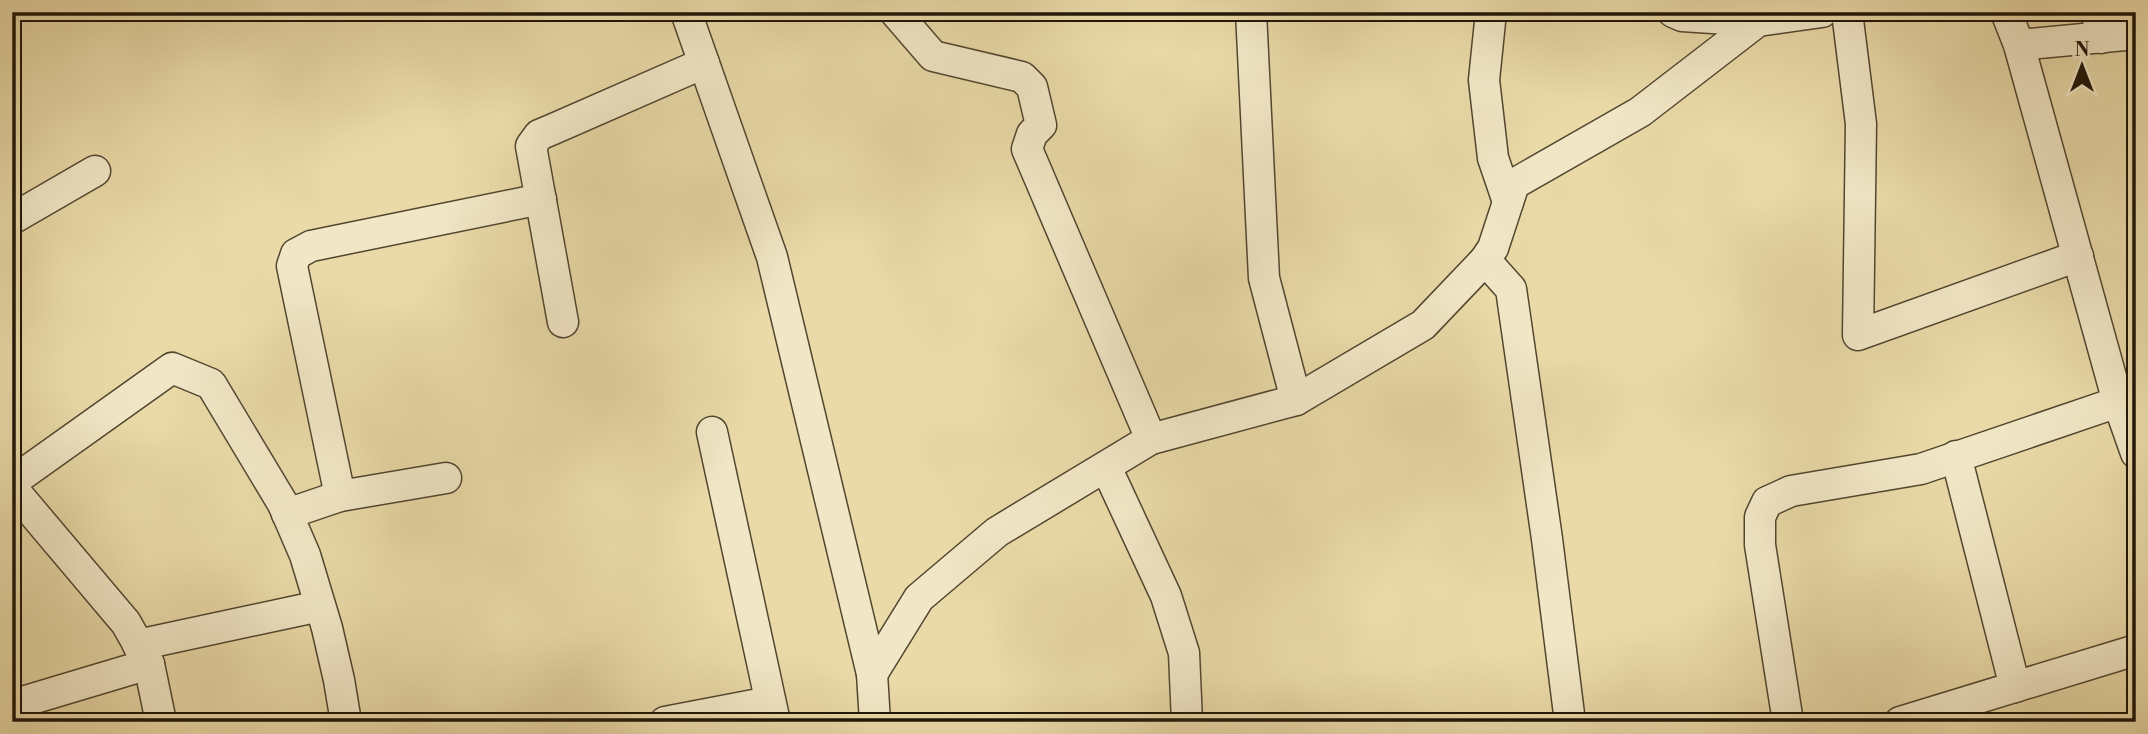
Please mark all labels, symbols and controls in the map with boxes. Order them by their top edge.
north arrow [2046,32,2116,102]
text: N [2074,38,2090,62]

